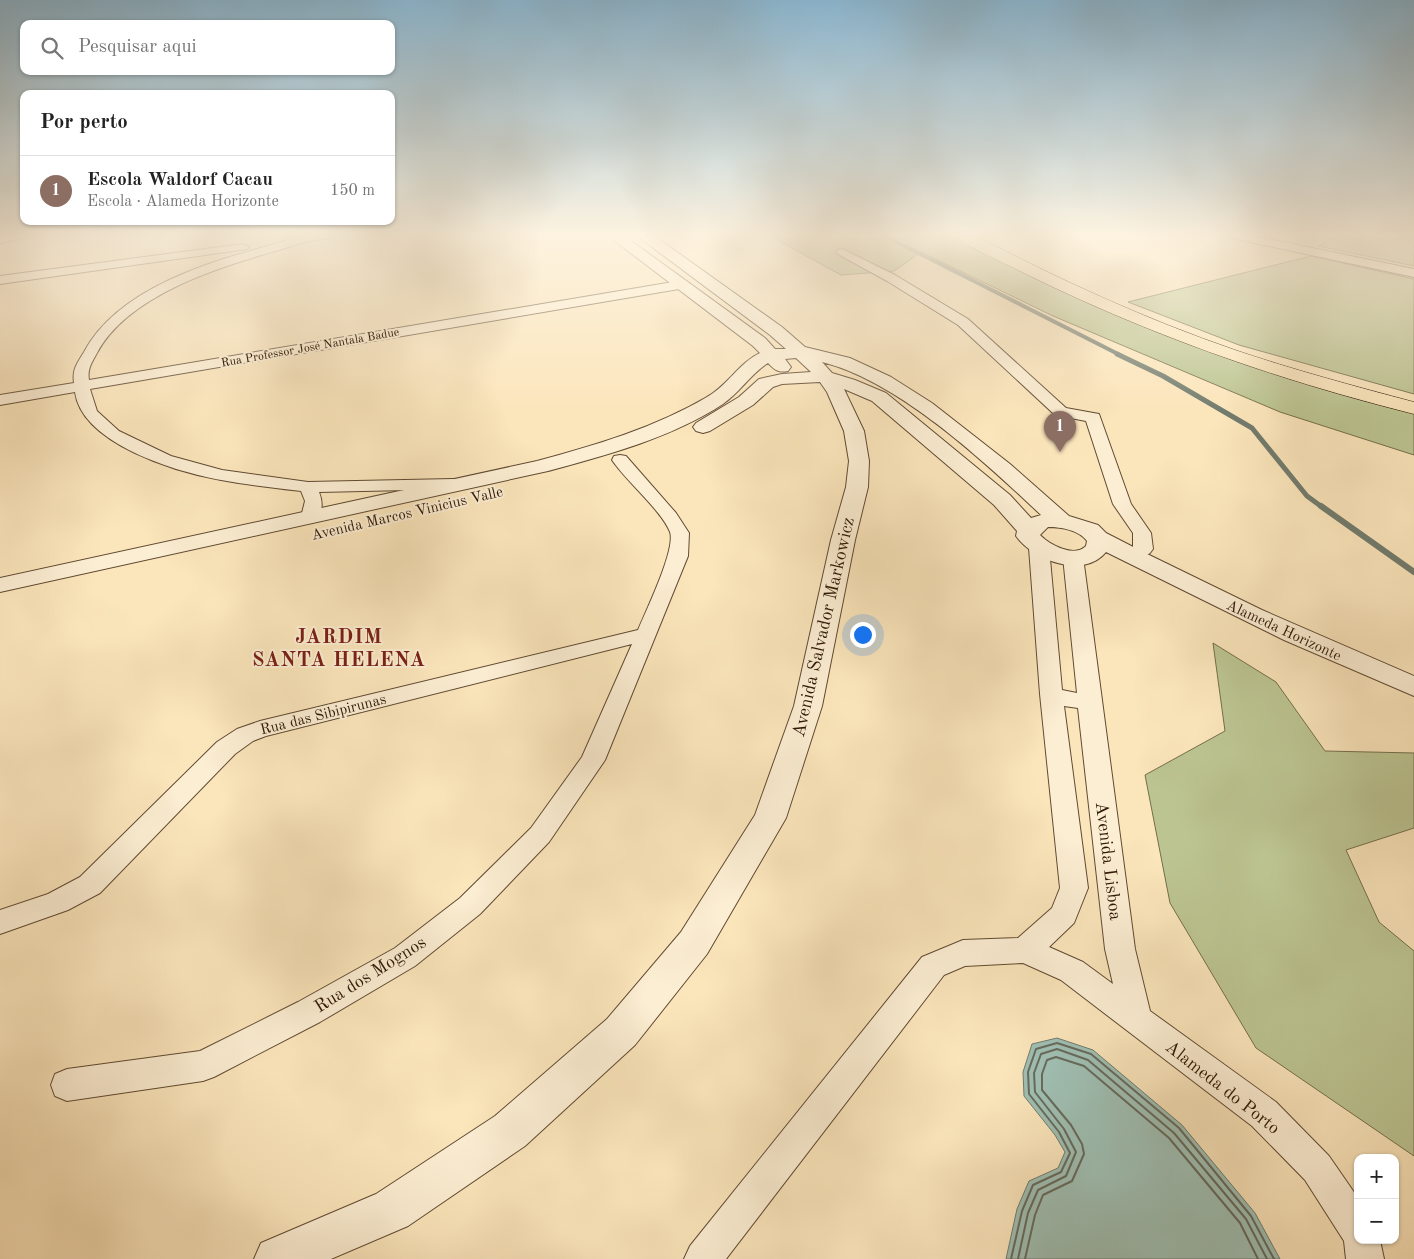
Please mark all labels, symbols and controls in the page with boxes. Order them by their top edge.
search box [20,20,395,75]
icon: search [38,34,66,62]
text: Pesquisar aqui [78,38,197,57]
text: Por perto [40,112,128,133]
text: Escola Waldorf Cacau [87,171,273,190]
text: 1 [51,183,61,199]
text: 150 m [330,183,375,199]
text: Escola · Alameda Horizonte [87,194,279,210]
street label: Rua Professor José Nantala Badue [220,326,401,370]
pin: 1 [1044,411,1076,452]
street label: Avenida Marcos Vinicius Valle [310,485,505,544]
street label: Avenida Salvador Markowicz [790,516,858,739]
street label: Alameda Horizonte [1224,598,1343,665]
your location [850,622,876,648]
district label: JARDIM SANTA HELENA [252,628,426,671]
street label: Rua das Sibipirunas [259,693,388,738]
street label: Avenida Lisboa [1092,801,1124,921]
street label: Rua dos Mognos [312,933,430,1016]
street label: Alameda do Porto [1162,1038,1283,1138]
map controls [1354,1154,1399,1244]
button: + [1354,1154,1399,1199]
button: − [1354,1199,1399,1244]

